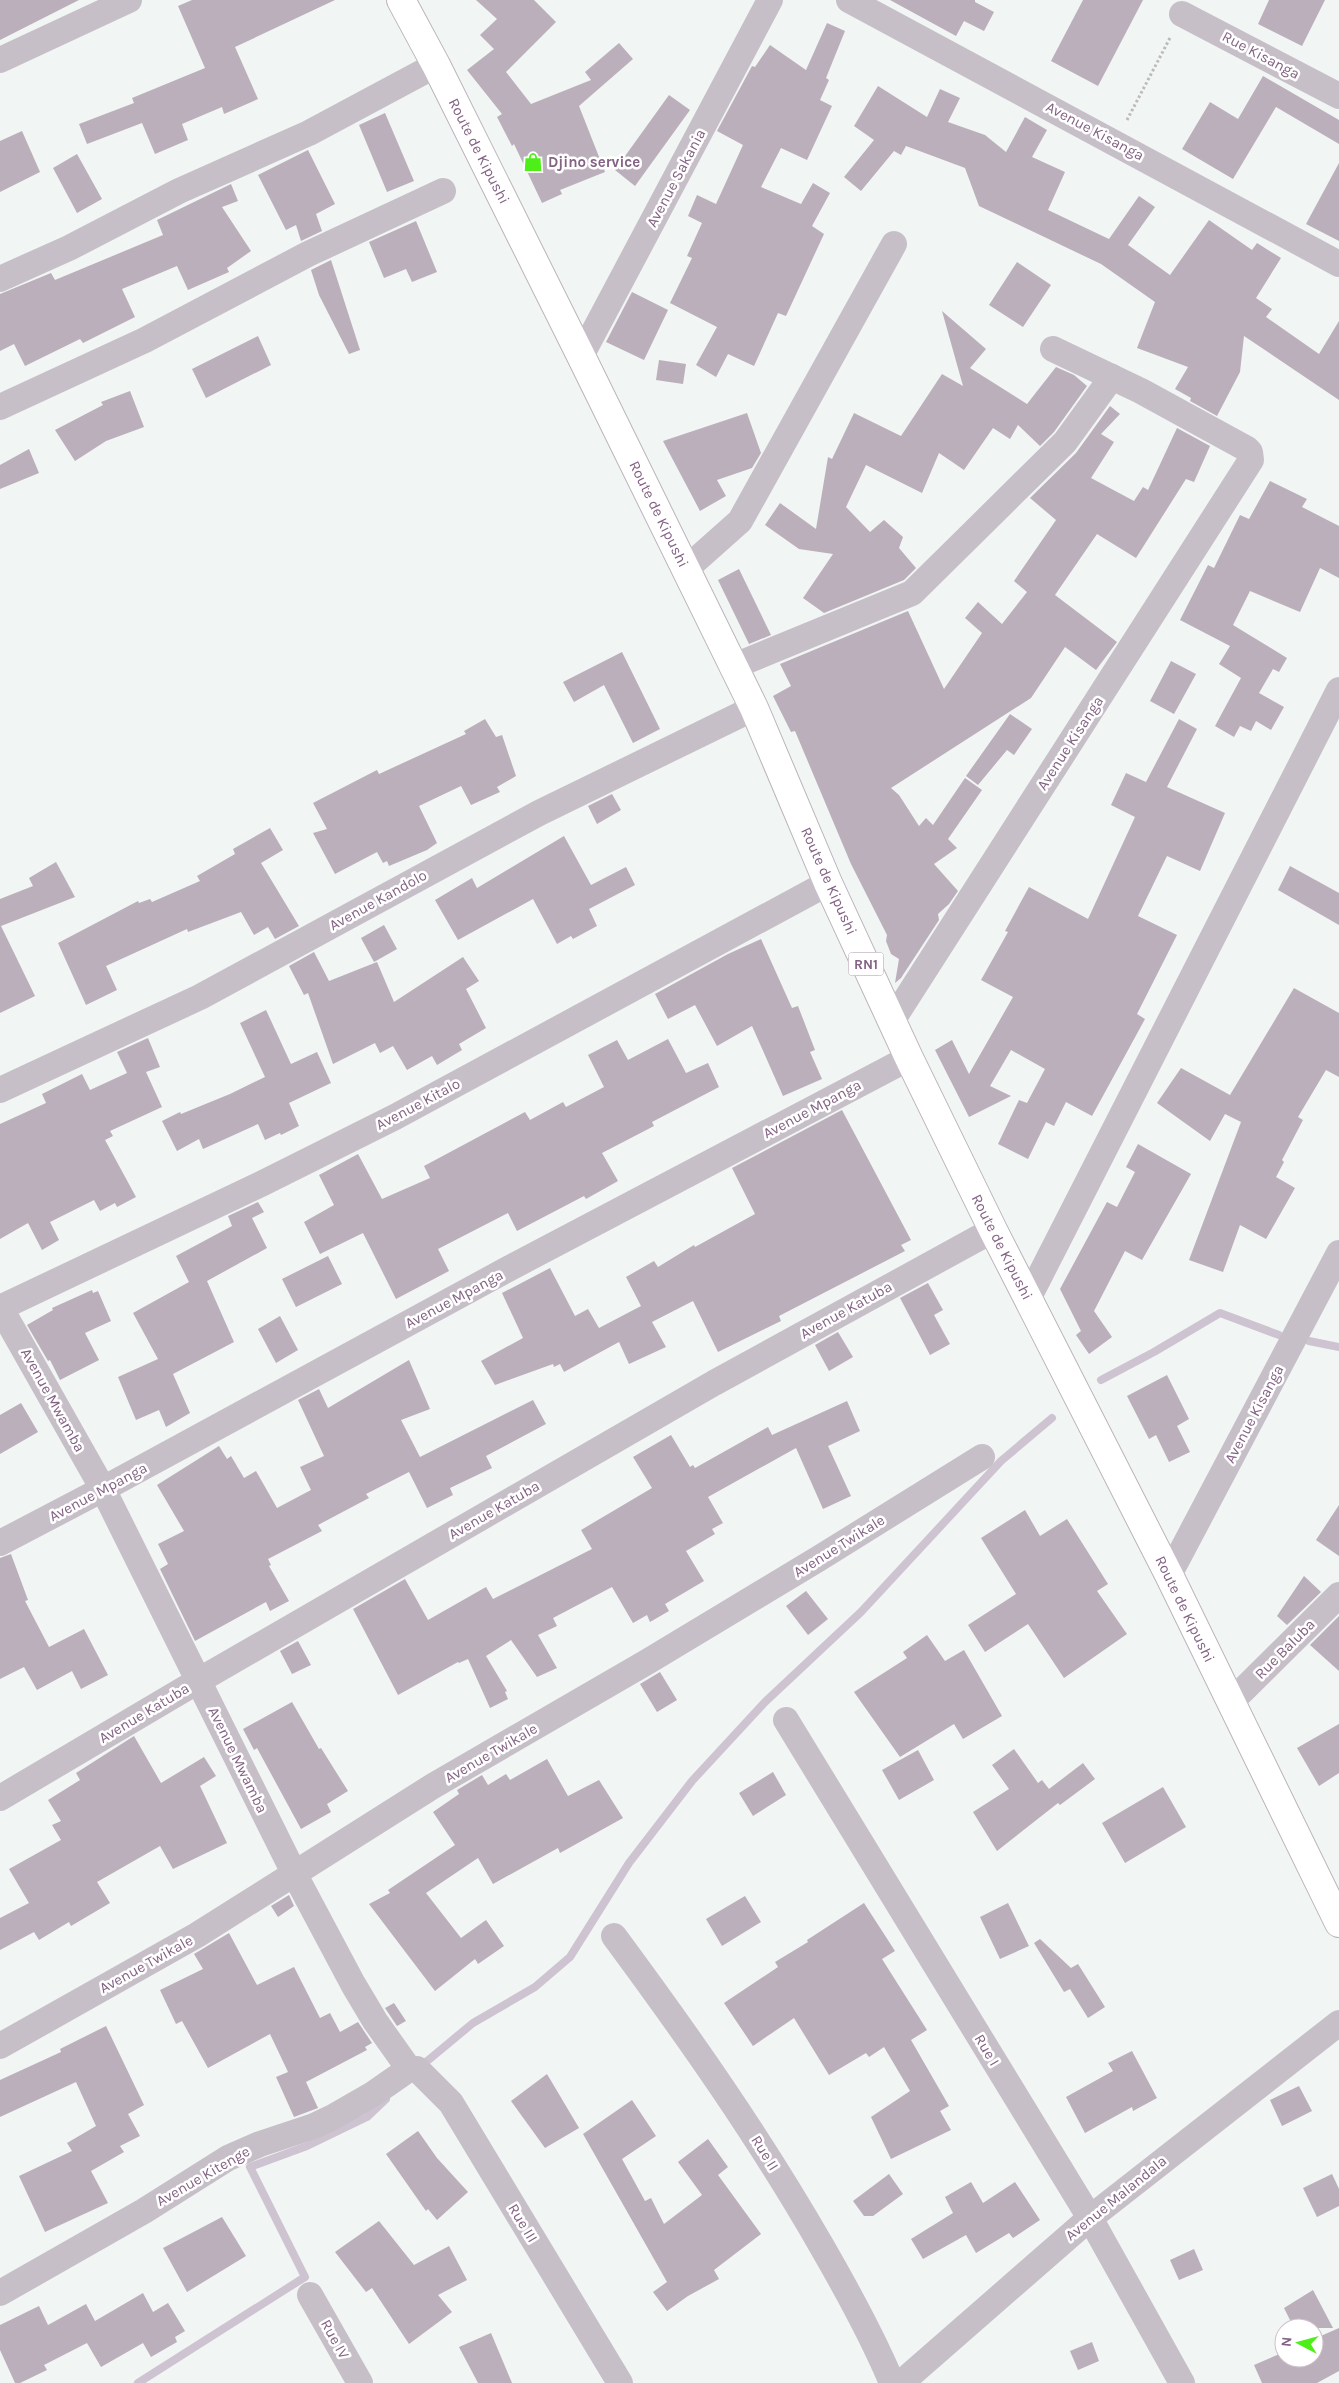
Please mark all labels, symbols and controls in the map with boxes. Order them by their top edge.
street label: Rue Kisanga [1219,27,1303,83]
street label: Route de Kipushi [445,95,513,207]
street label: Avenue Kisanga [1043,98,1147,164]
street label: Avenue Sakania [643,126,709,230]
shop icon: Djino service [522,151,544,173]
place label: Djino service [548,153,640,171]
street label: Route de Kipushi [625,458,693,570]
street label: Avenue Kisanga [1033,693,1107,793]
street label: Route de Kipushi [797,824,861,938]
street label: Avenue Kandolo [326,866,430,934]
road number: RN1 [848,952,884,976]
street label: Avenue Kitalo [373,1074,463,1134]
street label: Avenue Mpanga [760,1076,864,1142]
street label: Route de Kipushi [968,1191,1036,1303]
street label: Avenue Mpanga [402,1266,506,1332]
street label: Avenue Katuba [797,1277,895,1343]
street label: Avenue Mwamba [17,1345,89,1455]
street label: Avenue Kisanga [1221,1362,1287,1466]
street label: Avenue Mpanga [46,1459,150,1525]
street label: Avenue Katuba [445,1477,543,1543]
street label: Avenue Twikale [790,1511,888,1581]
street label: Route de Kipushi [1151,1553,1219,1665]
street label: Rue Baluba [1251,1615,1319,1683]
street label: Avenue Katuba [96,1679,192,1747]
street label: Avenue Mwamba [204,1704,272,1816]
street label: Avenue Twikale [441,1719,541,1787]
street label: Avenue Twikale [96,1931,196,1997]
street label: Rue I [971,2031,1003,2069]
street label: Rue II [747,2132,783,2174]
street label: Avenue Kitenge [153,2142,253,2210]
street label: Avenue Malandala [1062,2152,1170,2244]
street label: Rue III [504,2200,542,2246]
street label: Rue IV [317,2316,353,2362]
north arrow [1274,2318,1324,2368]
text: N [1278,2336,1296,2348]

